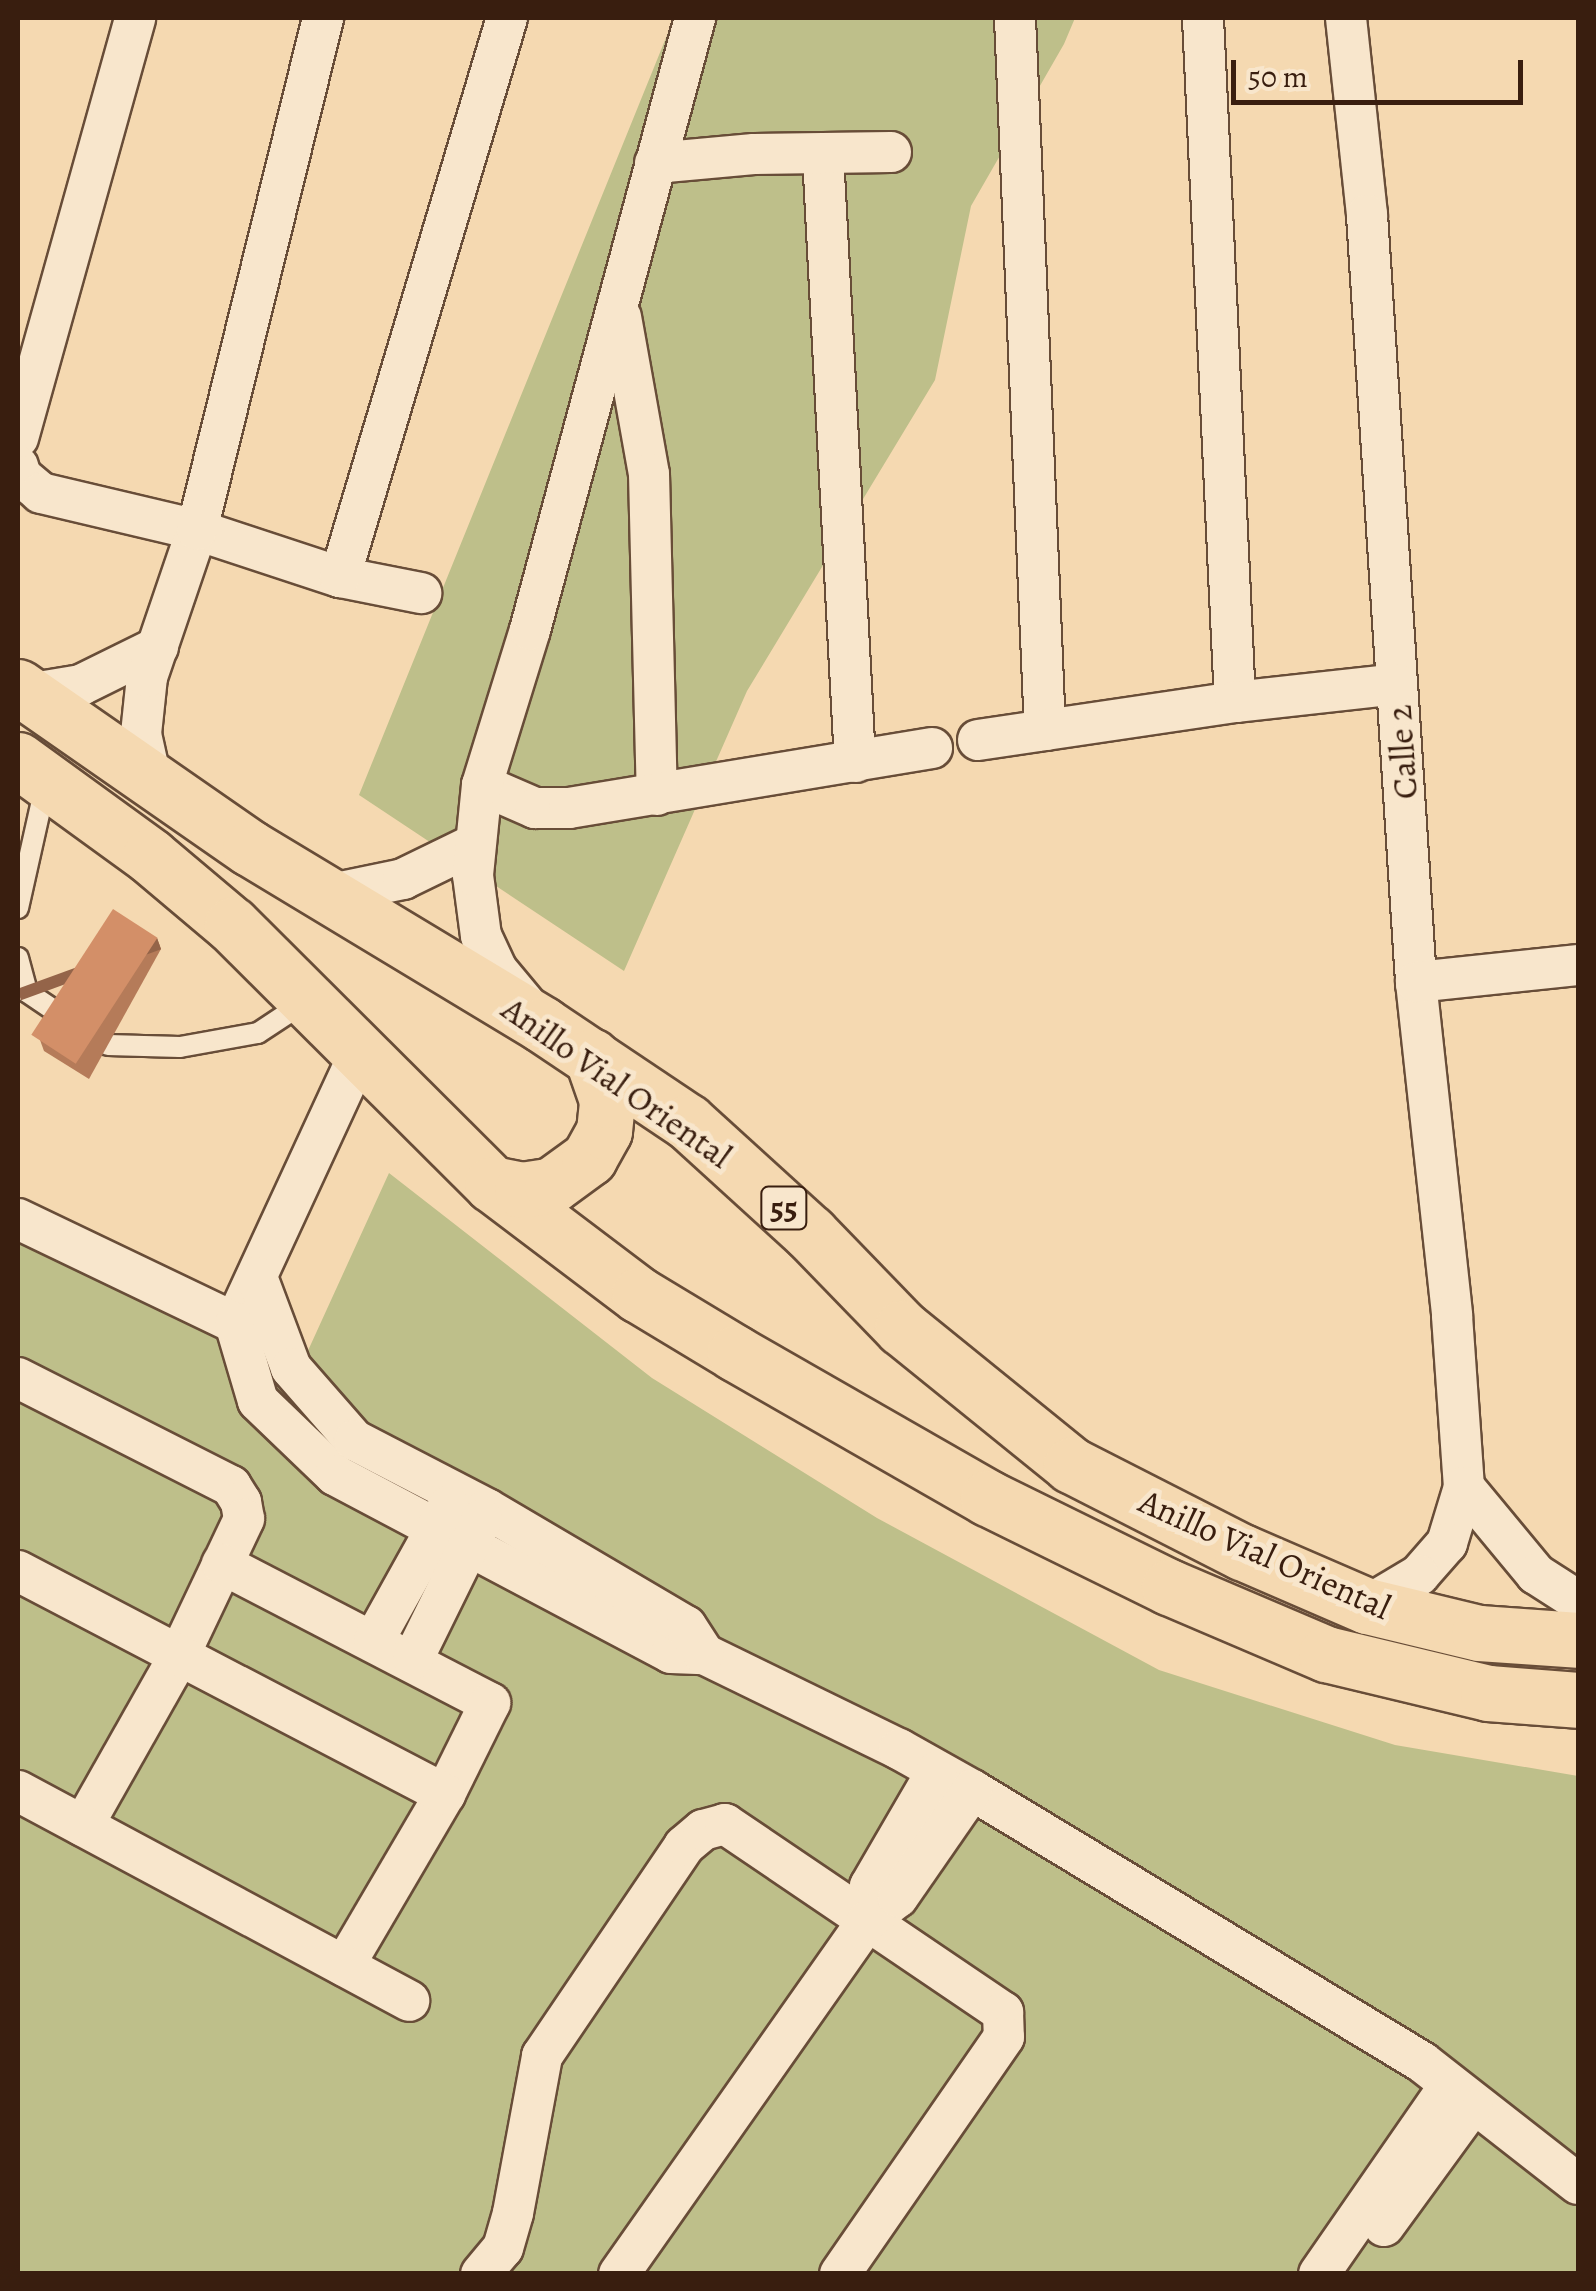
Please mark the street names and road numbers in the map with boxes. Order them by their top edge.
street label: Calle 2 [1378,703,1426,801]
street label: Anillo Vial Oriental [494,987,740,1177]
road number: 55 [759,1181,809,1235]
street label: Anillo Vial Oriental [1133,1480,1397,1628]

